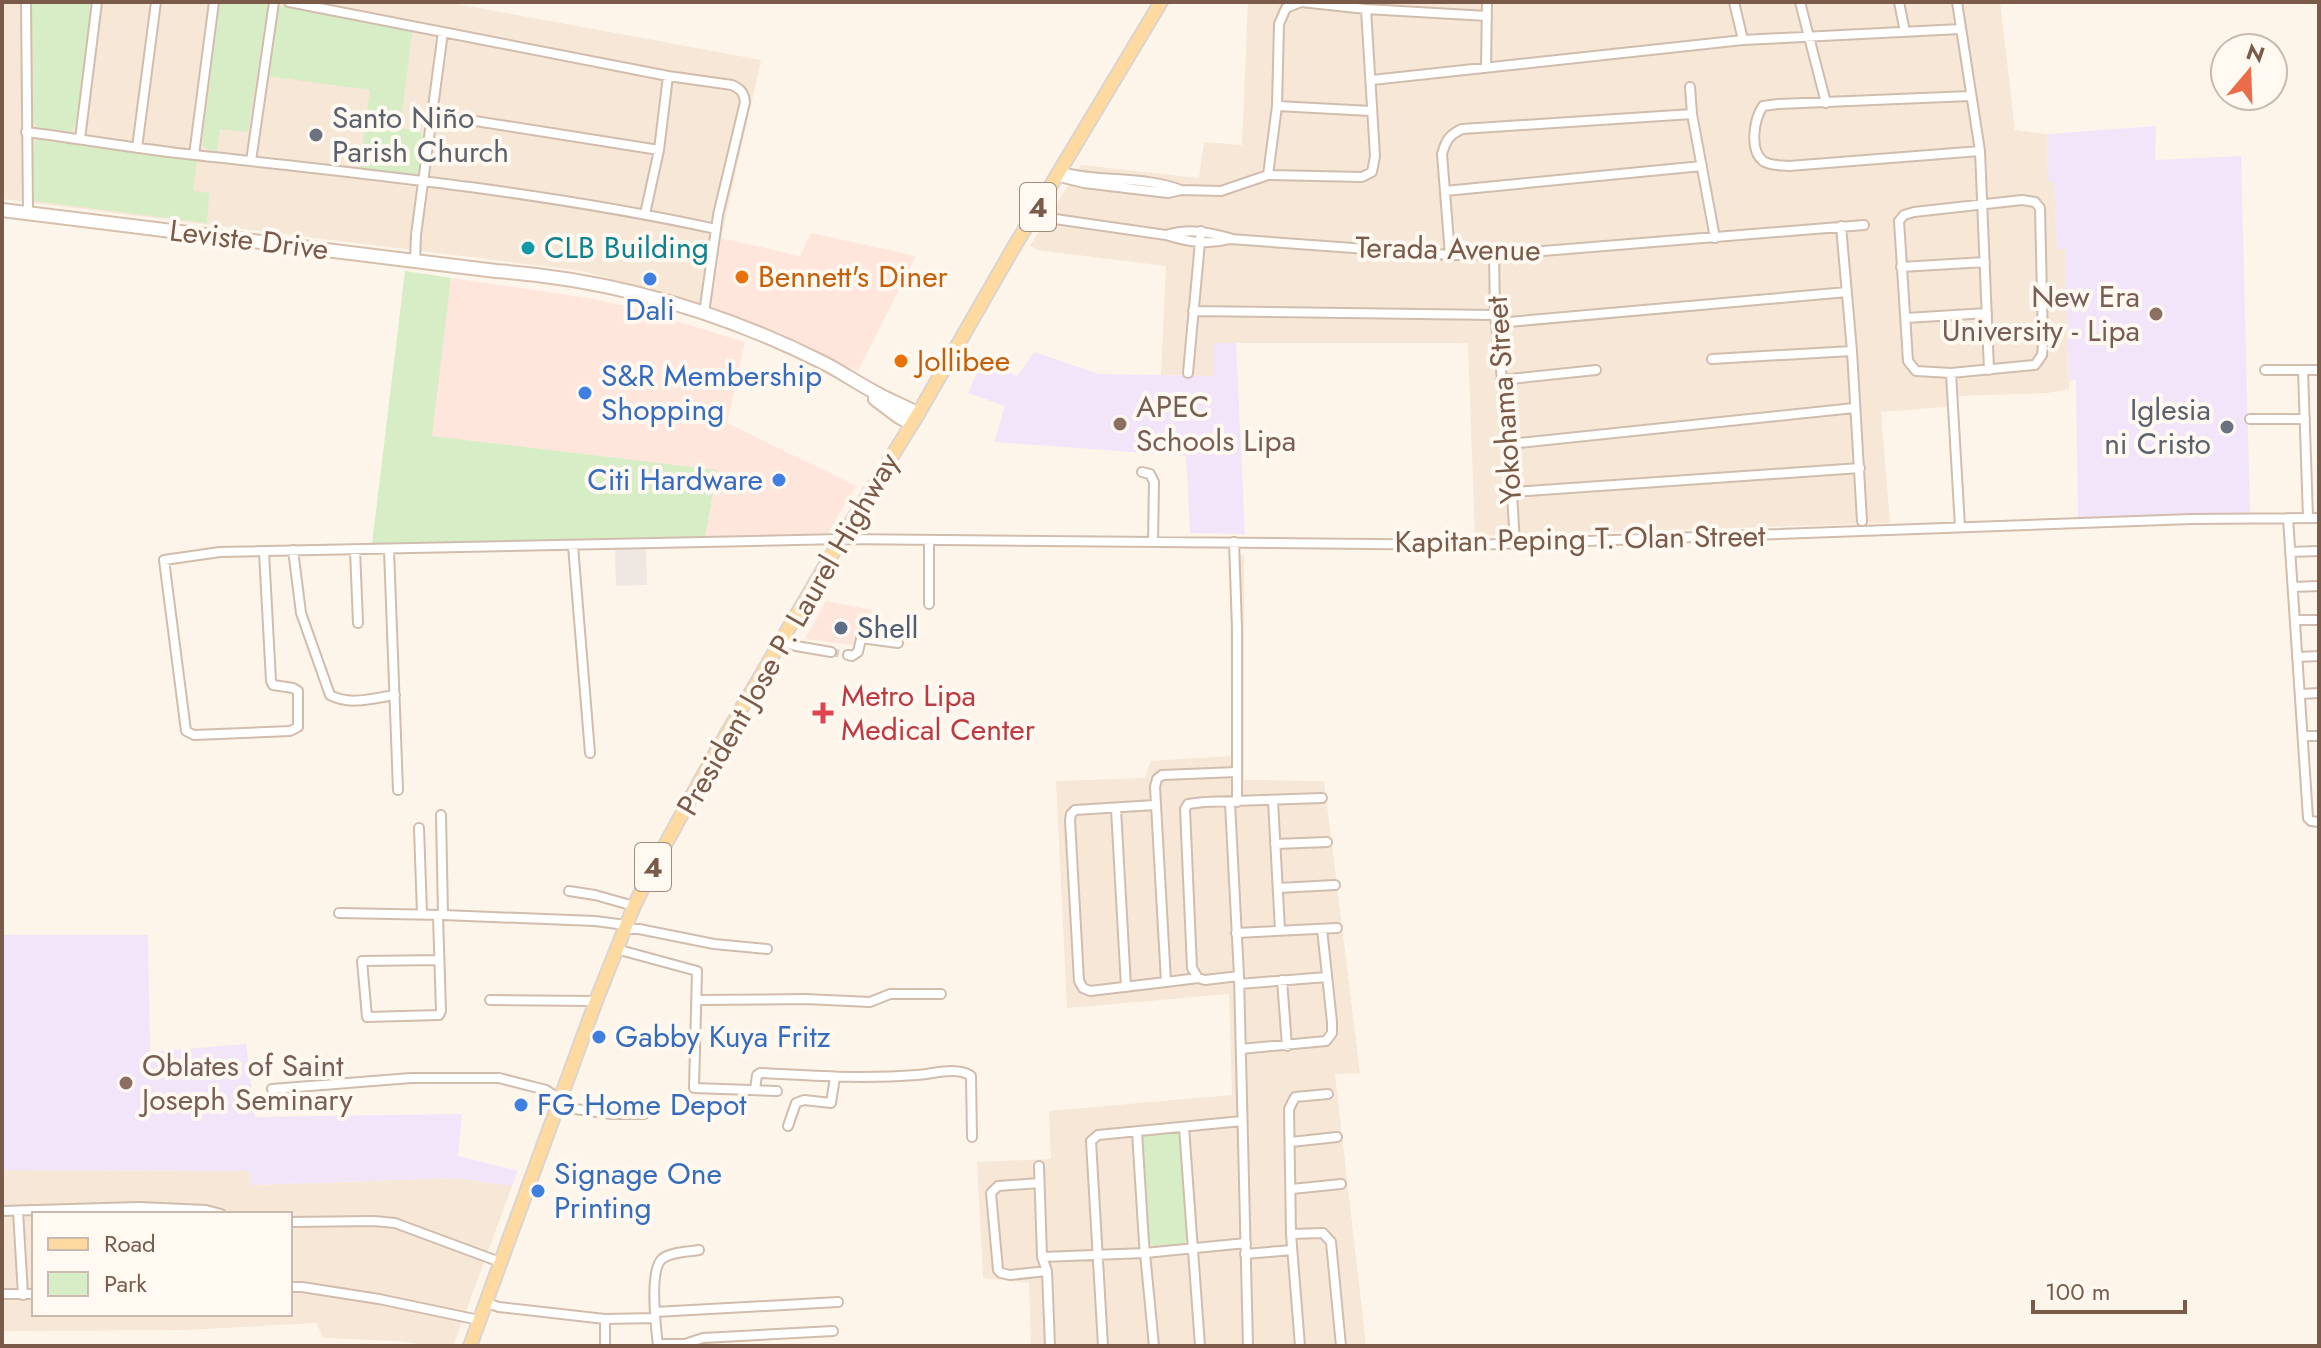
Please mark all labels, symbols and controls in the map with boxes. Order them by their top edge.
north arrow [2209,32,2289,112]
text: N [2242,35,2269,71]
place label: Santo Niño Parish Church [332,96,509,173]
marker: Santo Niño Parish Church [307,126,325,144]
road number: 4 [1020,183,1056,231]
street label: Leviste Drive [167,208,331,271]
street label: Terada Avenue [1355,225,1541,272]
place label: CLB Building [544,226,709,269]
marker: CLB Building [519,239,537,257]
place label: Bennett's Diner [758,255,949,298]
marker: Bennett's Diner [733,268,751,286]
marker: Dali [641,270,659,288]
place label: New Era University - Lipa [1942,275,2140,352]
place label: Dali [625,288,675,331]
street label: Yokohama Street [1475,294,1532,505]
marker: New Era University - Lipa [2147,305,2165,323]
place label: Jollibee [913,339,1010,382]
marker: Jollibee [892,352,910,370]
place label: S&R Membership Shopping [601,354,822,431]
marker: S&R Membership Shopping [576,384,594,402]
place label: APEC Schools Lipa [1136,385,1296,462]
place label: Iglesia ni Cristo [2104,388,2211,465]
marker: APEC Schools Lipa [1111,415,1129,433]
marker: Iglesia ni Cristo [2218,418,2236,436]
street label: President Jose P. Laurel Highway [666,444,910,823]
place label: Citi Hardware [587,458,763,501]
marker: Citi Hardware [770,471,788,489]
street label: Kapitan Peping T. Olan Street [1394,514,1766,563]
place label: Shell [857,606,918,649]
marker: Shell [832,619,850,637]
place label: Metro Lipa Medical Center [841,674,1036,751]
marker: Metro Lipa Medical Center [812,702,834,724]
road number: 4 [635,843,671,891]
place label: Gabby Kuya Fritz [615,1015,831,1058]
marker: Gabby Kuya Fritz [590,1028,608,1046]
place label: Oblates of Saint Joseph Seminary [138,1044,353,1121]
marker: Oblates of Saint Joseph Seminary [117,1074,135,1092]
place label: FG Home Depot [537,1083,747,1126]
marker: FG Home Depot [512,1096,530,1114]
place label: Signage One Printing [554,1152,722,1229]
marker: Signage One Printing [529,1182,547,1200]
legend [32,1212,292,1316]
text: Road [104,1226,156,1261]
scale bar [2033,1264,2185,1314]
text: Park [104,1266,147,1301]
text: 100 m [2045,1274,2111,1309]

